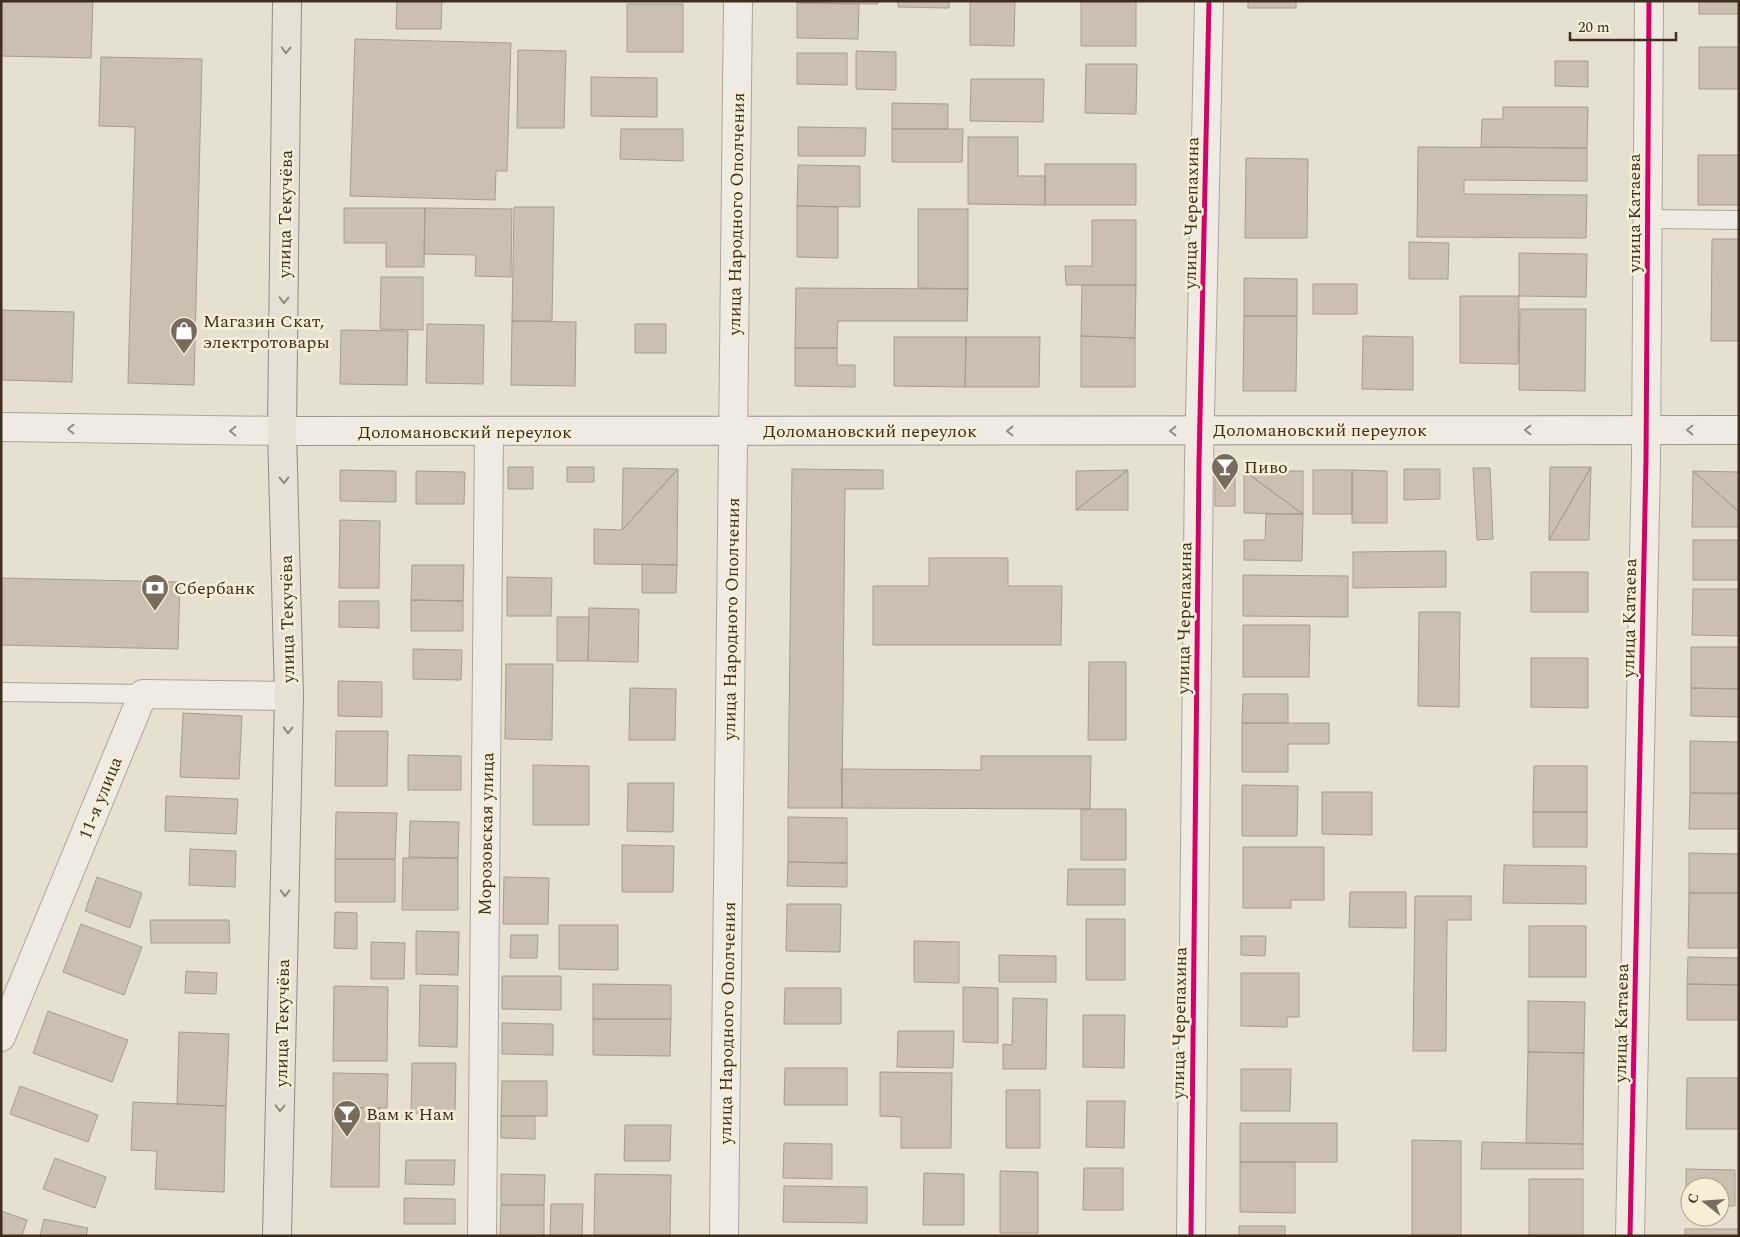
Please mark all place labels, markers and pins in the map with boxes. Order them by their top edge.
place label: Магазин Скат, электротовары [203,308,330,356]
shop icon: Магазин Скат, электротовары [169,316,199,355]
bar icon: Пиво [1210,452,1240,491]
place label: Пиво [1244,454,1288,481]
bank icon: Сбербанк [140,573,170,612]
place label: Сбербанк [174,575,255,602]
bar icon: Вам к Нам [332,1099,362,1138]
place label: Вам к Нам [366,1101,455,1128]

